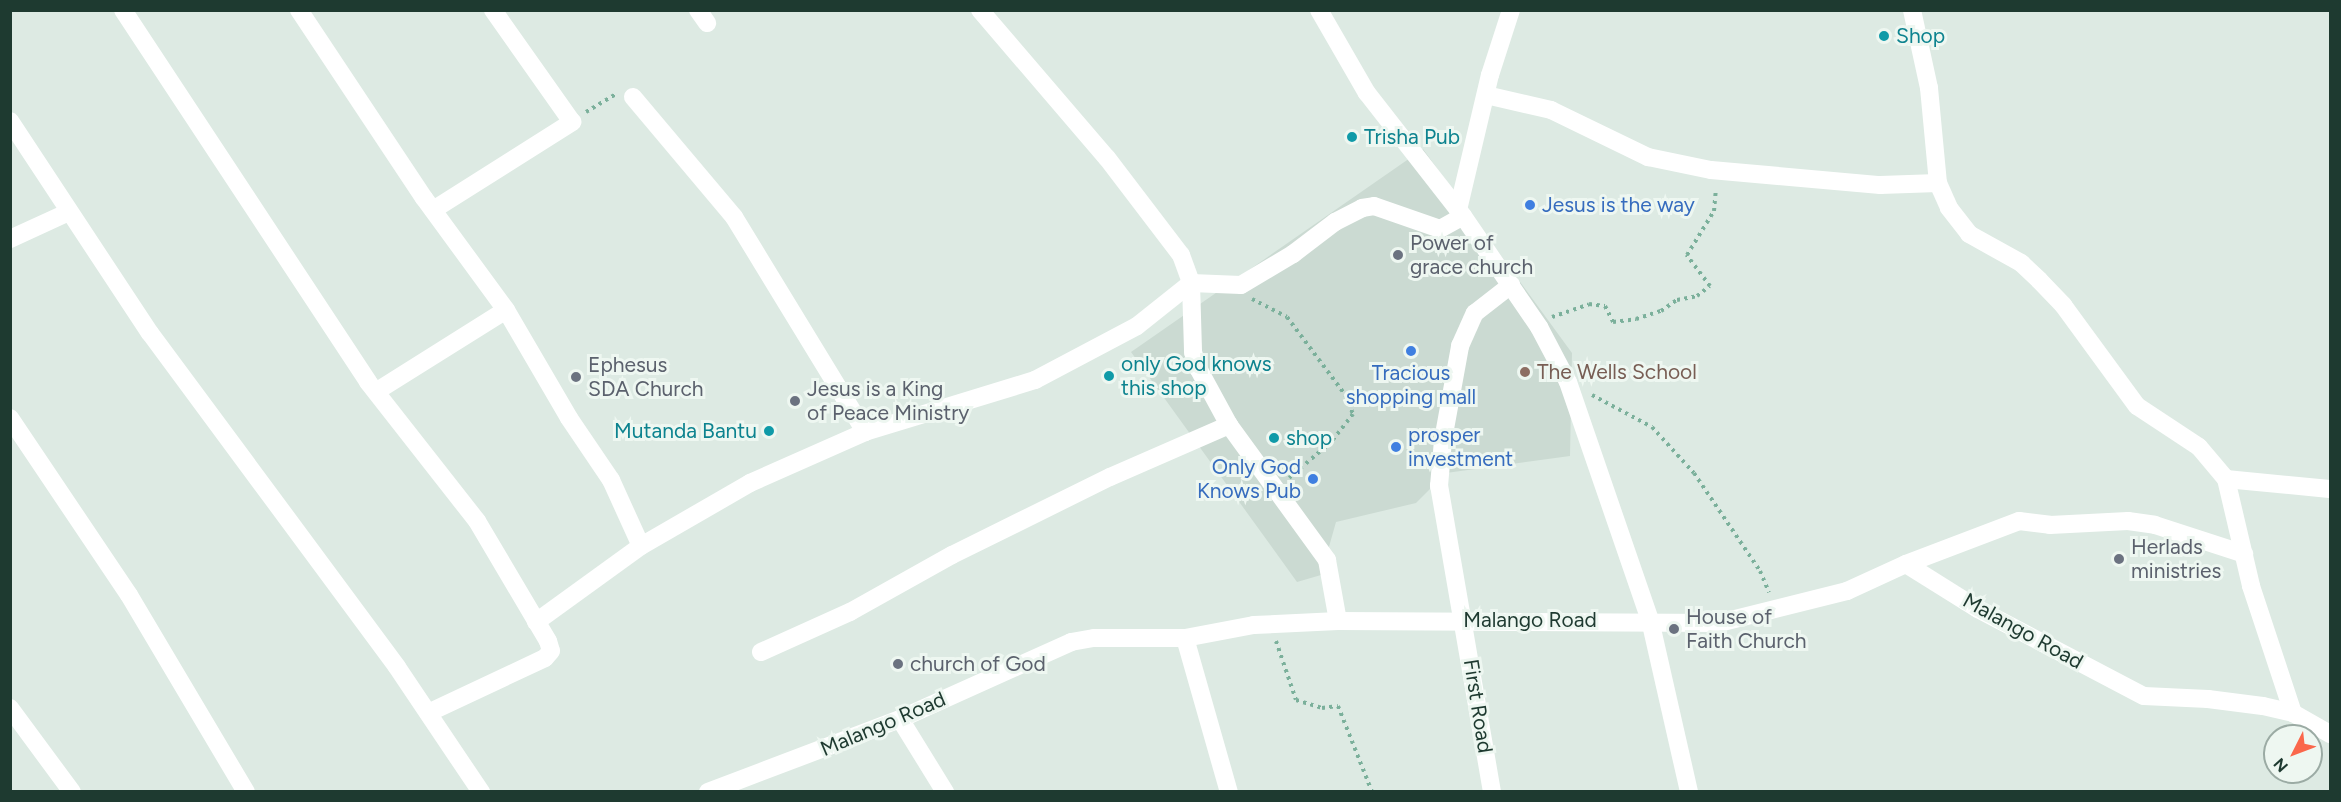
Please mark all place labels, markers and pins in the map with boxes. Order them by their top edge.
place label: Shop [1896,23,1945,49]
marker: Shop [1877,29,1891,43]
place label: Trisha Pub [1364,124,1460,150]
marker: Trisha Pub [1345,130,1359,144]
place label: Jesus is the way [1542,192,1695,218]
marker: Jesus is the way [1523,198,1537,212]
place label: Power of grace church [1410,230,1533,280]
marker: Power of grace church [1391,248,1405,262]
marker: Tracious shopping mall [1404,344,1418,358]
place label: only God knows this shop [1121,351,1271,401]
place label: Ephesus SDA Church [588,352,703,402]
place label: The Wells School [1537,359,1697,385]
place label: Tracious shopping mall [1346,360,1476,410]
marker: The Wells School [1518,365,1532,379]
marker: only God knows this shop [1102,369,1116,383]
marker: Ephesus SDA Church [569,370,583,384]
place label: Jesus is a King of Peace Ministry [807,376,969,426]
marker: Jesus is a King of Peace Ministry [788,394,802,408]
place label: Mutanda Bantu [614,418,757,444]
place label: prosper investment [1408,422,1513,472]
marker: Mutanda Bantu [762,424,776,438]
place label: shop [1286,425,1332,451]
marker: shop [1267,431,1281,445]
marker: prosper investment [1389,440,1403,454]
place label: Only God Knows Pub [1197,454,1301,504]
marker: Only God Knows Pub [1306,472,1320,486]
place label: Herlads ministries [2131,534,2221,584]
marker: Herlads ministries [2112,552,2126,566]
place label: House of Faith Church [1686,604,1806,654]
marker: House of Faith Church [1667,622,1681,636]
place label: church of God [910,651,1046,677]
marker: church of God [891,657,905,671]

